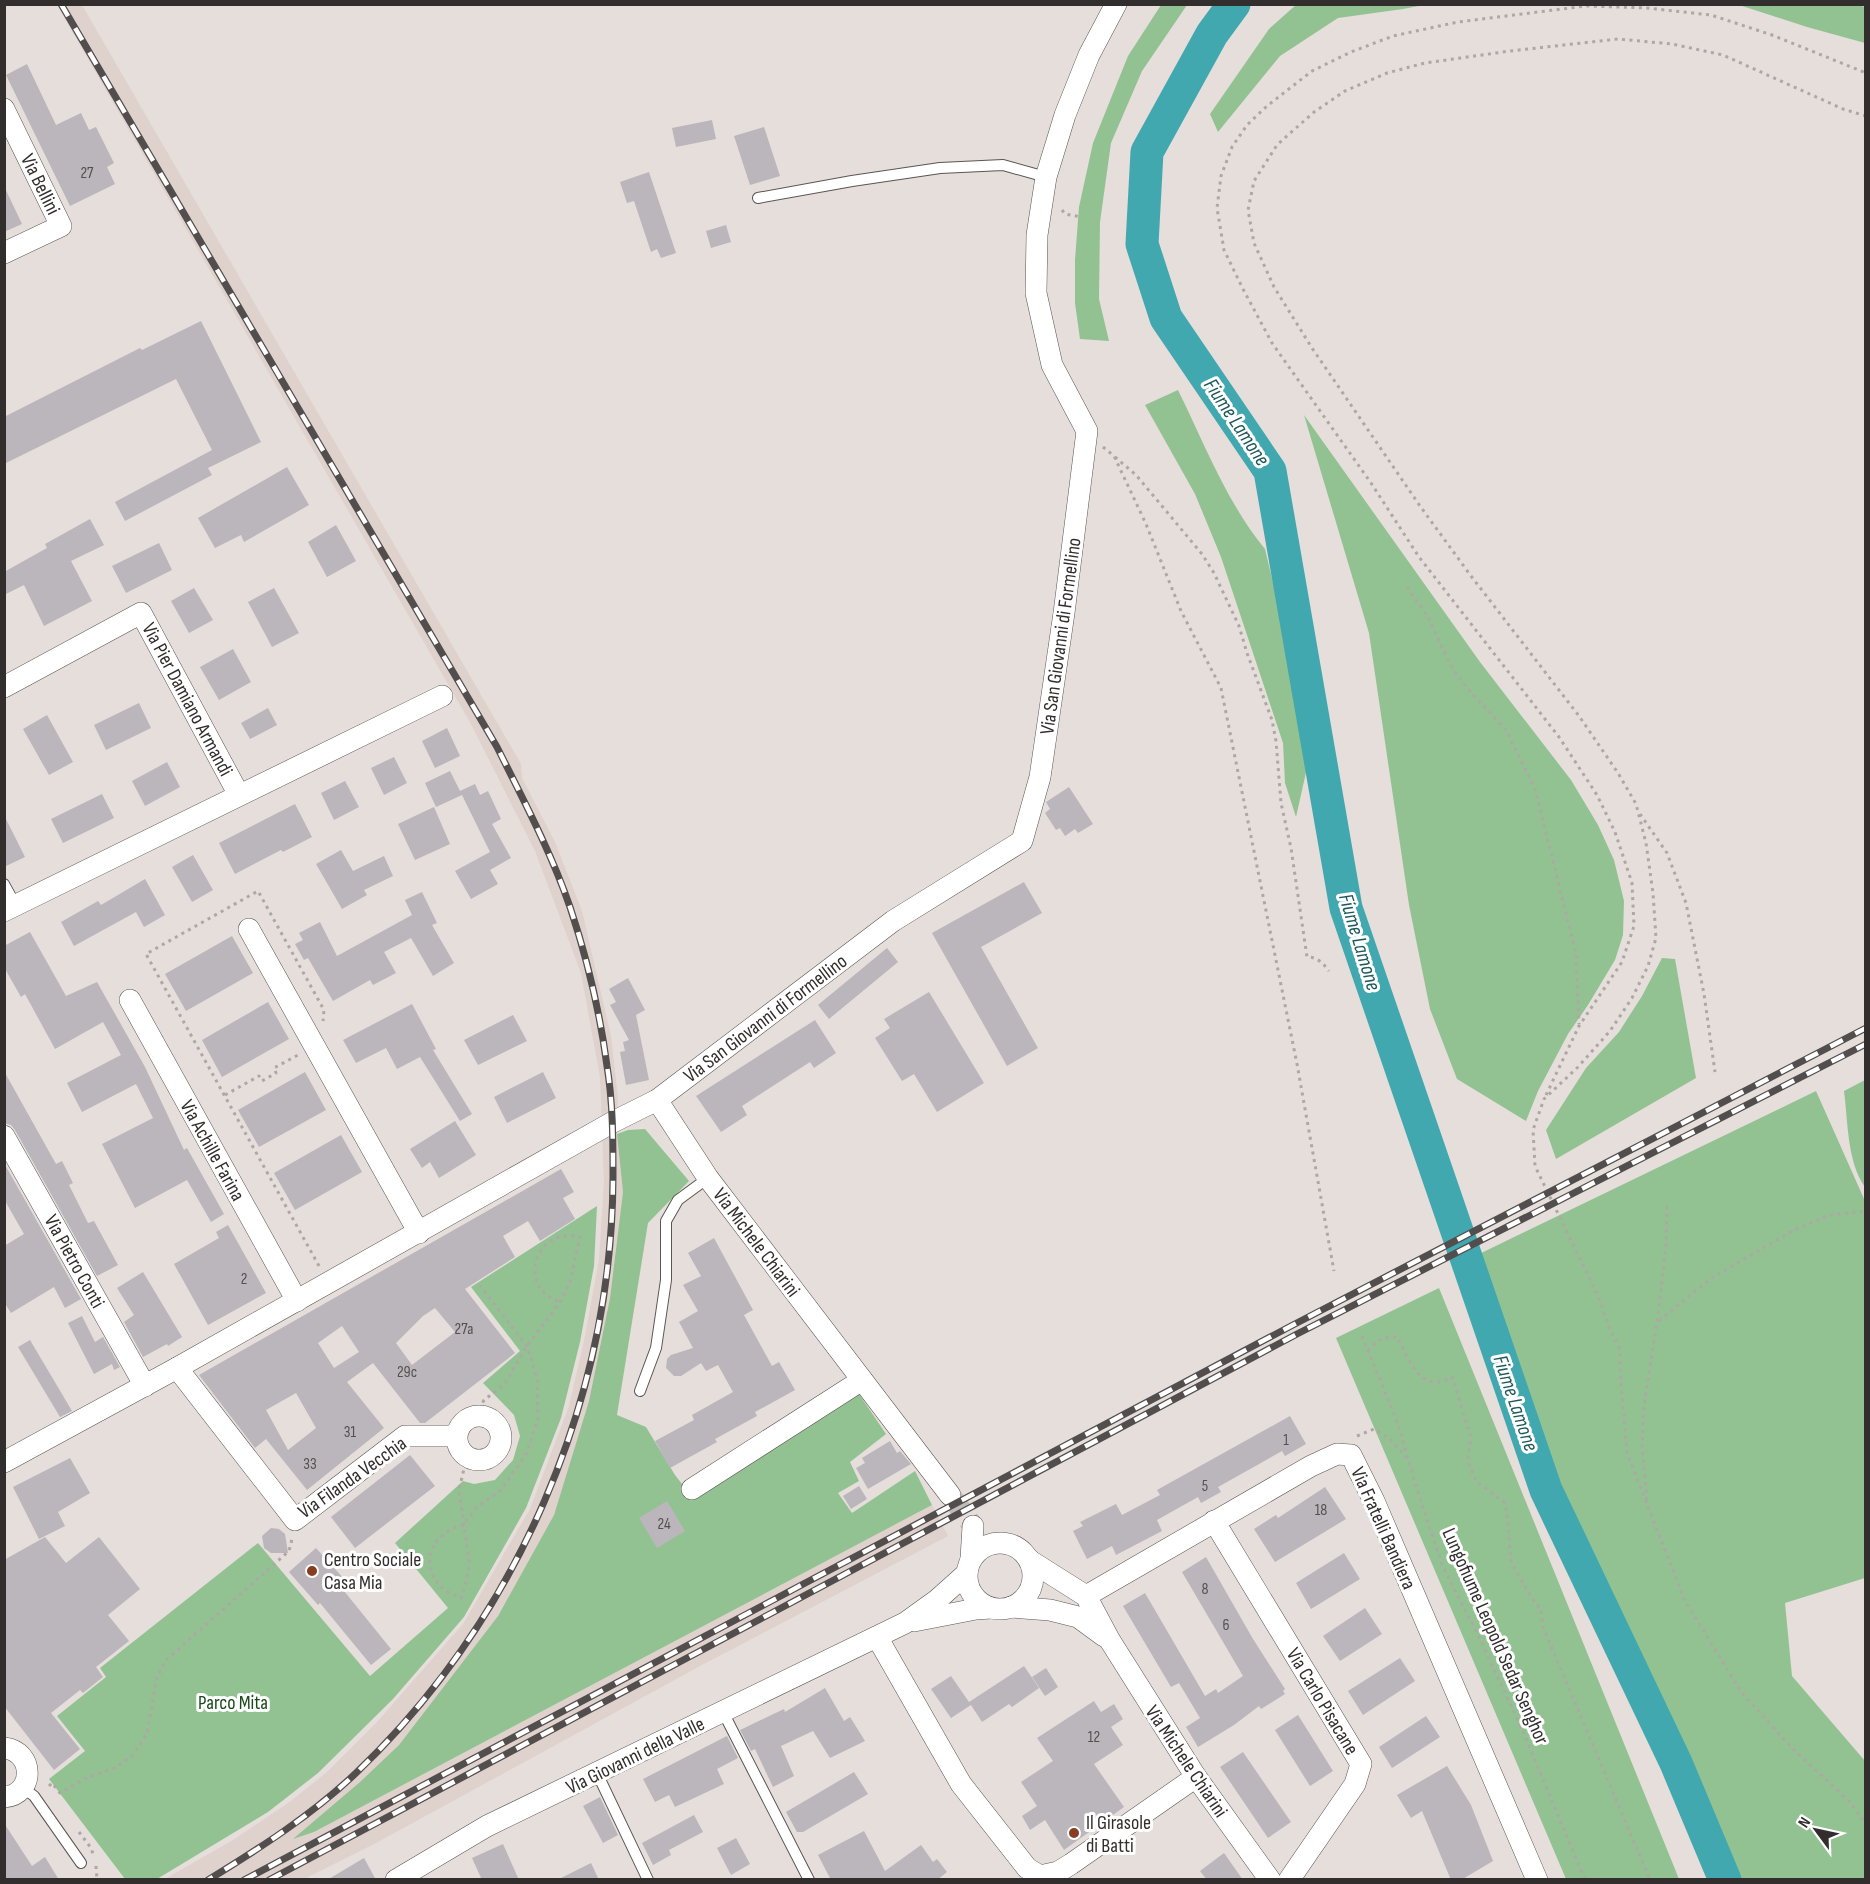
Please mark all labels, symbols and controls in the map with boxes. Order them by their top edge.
street label: Via Bellini [15,150,65,219]
house number: 27 [80,164,94,183]
water label: Fiume Lamone [1198,374,1275,471]
street label: Via San Giovanni di Formellino [1035,536,1087,736]
street label: Via Pier Damiano Armandi [137,619,238,780]
water label: Fiume Lamone [1333,891,1386,994]
street label: Via San Giovanni di Formellino [679,949,852,1088]
street label: Via Achille Farina [174,1096,250,1205]
street label: Via Michele Chiarini [707,1183,805,1302]
street label: Via Pietro Conti [39,1211,110,1312]
house number: 2 [241,1270,247,1289]
house number: 27a [455,1320,473,1339]
water label: Fiume Lamone [1487,1352,1544,1454]
house number: 29c [397,1363,417,1382]
house number: 31 [344,1423,357,1442]
house number: 1 [1283,1431,1289,1450]
street label: Via Filanda Vecchia [294,1432,411,1524]
house number: 33 [303,1455,317,1474]
street label: Via Fratelli Bandiera [1345,1463,1421,1593]
house number: 5 [1202,1477,1208,1496]
house number: 18 [1315,1501,1327,1520]
house number: 24 [657,1515,671,1534]
street label: Lungofiume Leopold Sedar Senghor [1436,1525,1554,1749]
place label: Centro Sociale Casa Mia [324,1548,421,1595]
marker: Centro Sociale Casa Mia [305,1564,319,1578]
house number: 8 [1201,1580,1209,1599]
house number: 6 [1222,1616,1230,1635]
street label: Via Carlo Pisacane [1281,1644,1363,1759]
park label: Parco Mita [198,1691,268,1715]
street label: Via Michele Chiarini [1140,1701,1233,1822]
street label: Via Giovanni della Valle [562,1712,709,1800]
house number: 12 [1088,1728,1100,1747]
north arrow [1786,1800,1846,1860]
place label: Il Girasole di Batti [1086,1811,1151,1858]
text: N [1794,1814,1815,1831]
marker: Il Girasole di Batti [1067,1826,1081,1840]

